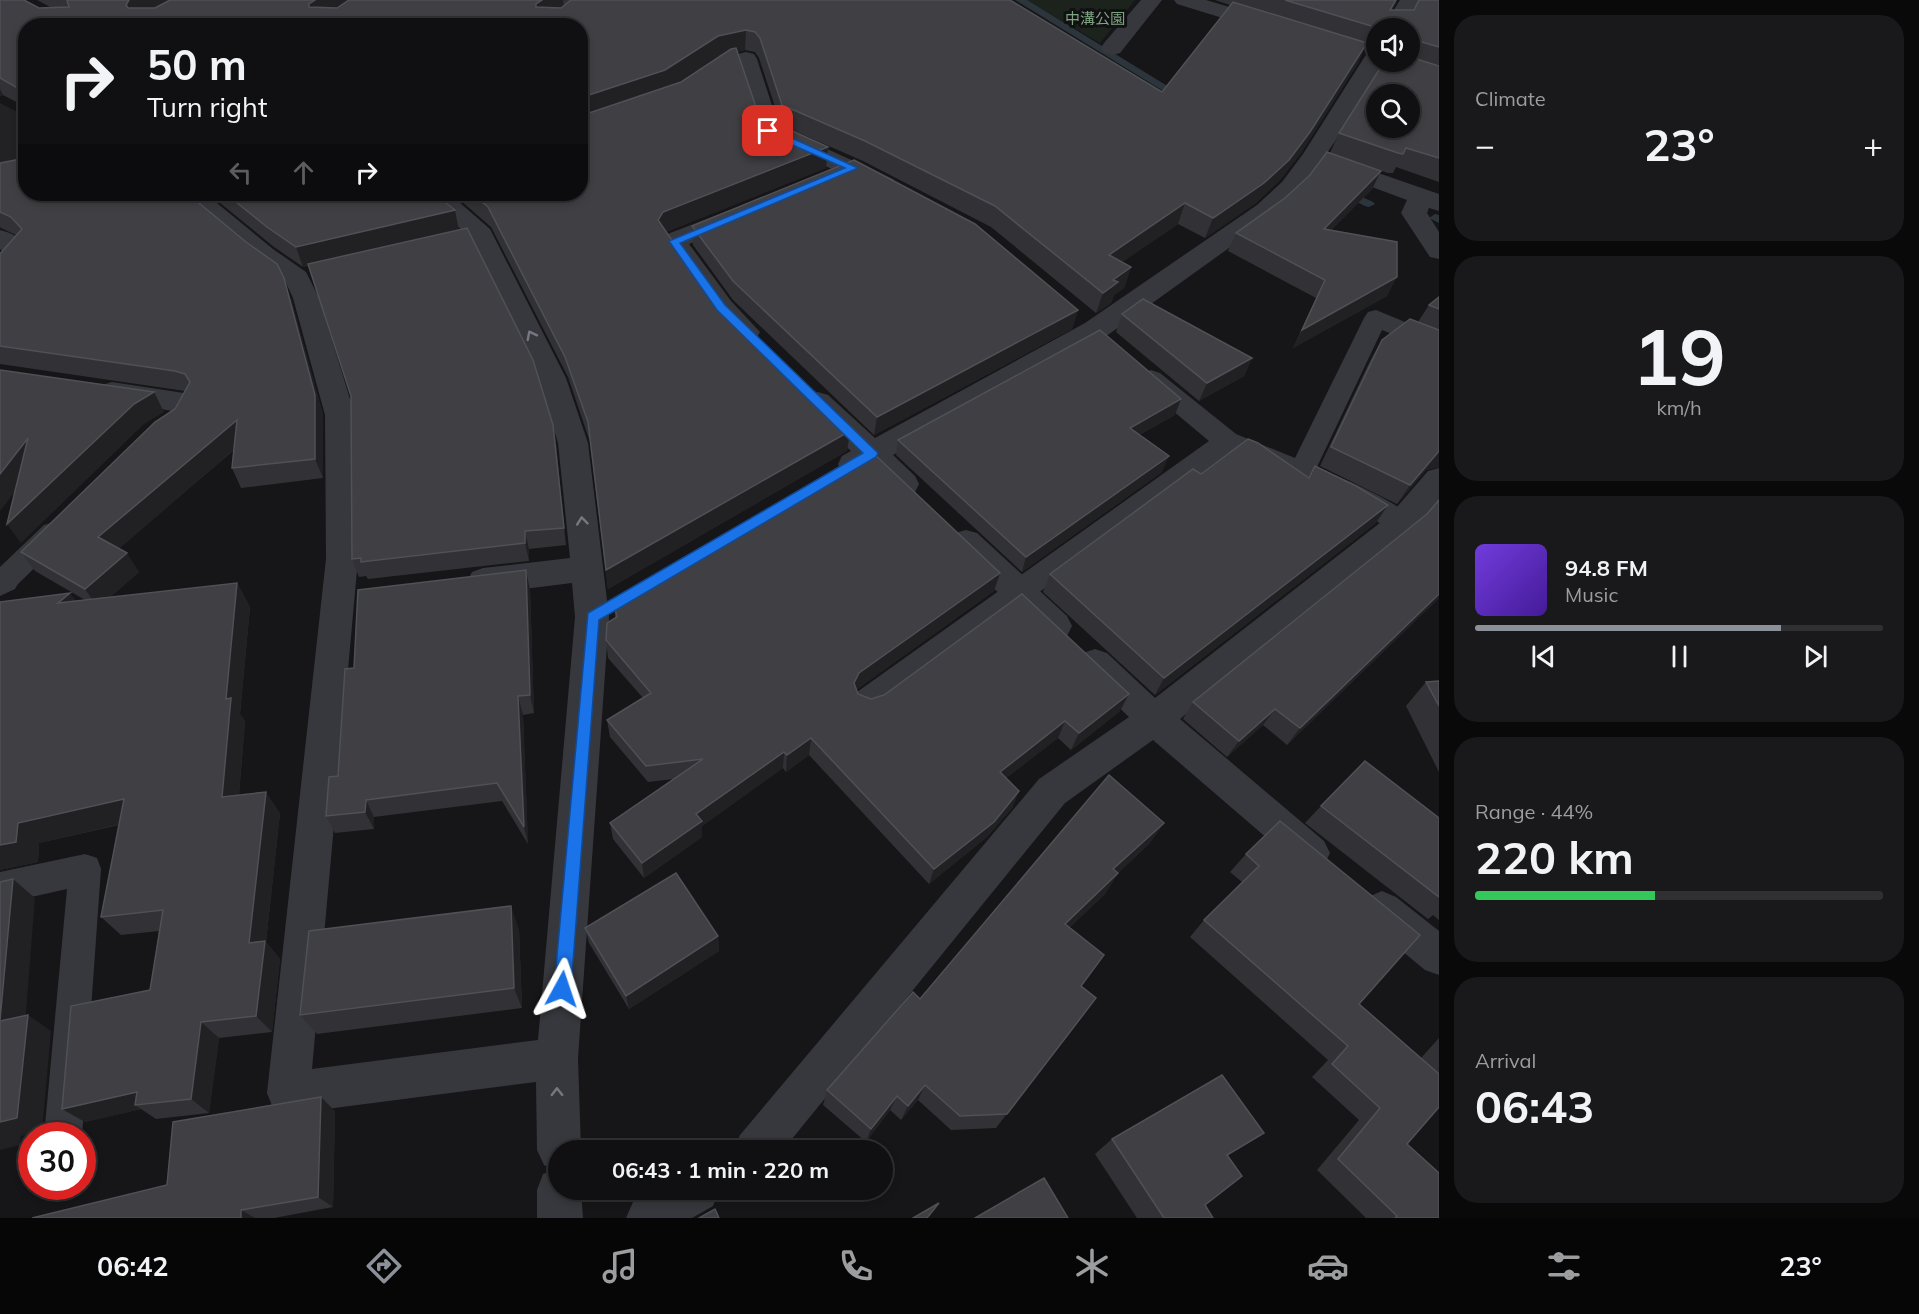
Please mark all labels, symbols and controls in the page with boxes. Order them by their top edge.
park label: 中溝公園 [1065,9,1125,28]
map controls [1366,18,1420,138]
button: sound [1366,18,1420,72]
text: 50 m [147,38,247,91]
icon: right [48,42,126,120]
button: search [1366,84,1420,138]
text: Climate [1475,86,1546,111]
text: Turn right [147,90,267,124]
pin [742,105,793,156]
icon: arrive [751,114,784,147]
text: 23° [1643,116,1715,172]
text: − [1475,124,1495,165]
text: + [1863,124,1883,165]
icon: left [224,156,257,189]
icon: ahead [287,156,320,189]
icon: right [350,156,383,189]
text: 19 [1632,307,1726,405]
one-way arrow [527,330,538,341]
text: km/h [1656,395,1702,420]
one-way arrow [576,516,589,526]
text: 94.8 FM [1565,554,1648,582]
text: Music [1565,582,1618,607]
icon: previous [1527,640,1560,673]
icon: pause [1663,640,1696,673]
icon: next [1799,640,1832,673]
text: Range · 44% [1475,799,1593,824]
text: 220 km [1475,829,1634,885]
position arrow [530,957,594,1021]
text: Arrival [1475,1048,1536,1073]
text: 06:43 [1475,1078,1594,1134]
one-way arrow [551,1088,564,1097]
speed limit sign: 30 [18,1122,96,1200]
text: 06:43 · 1 min · 220 m [612,1156,829,1184]
icon: directions [363,1245,405,1287]
icon: music [599,1245,641,1287]
icon: phone [835,1245,877,1287]
icon: climate [1071,1245,1113,1287]
icon: car [1307,1245,1349,1287]
icon: filters [1543,1245,1585,1287]
text: 06:42 [97,1249,169,1283]
text: 23° [1779,1249,1822,1283]

